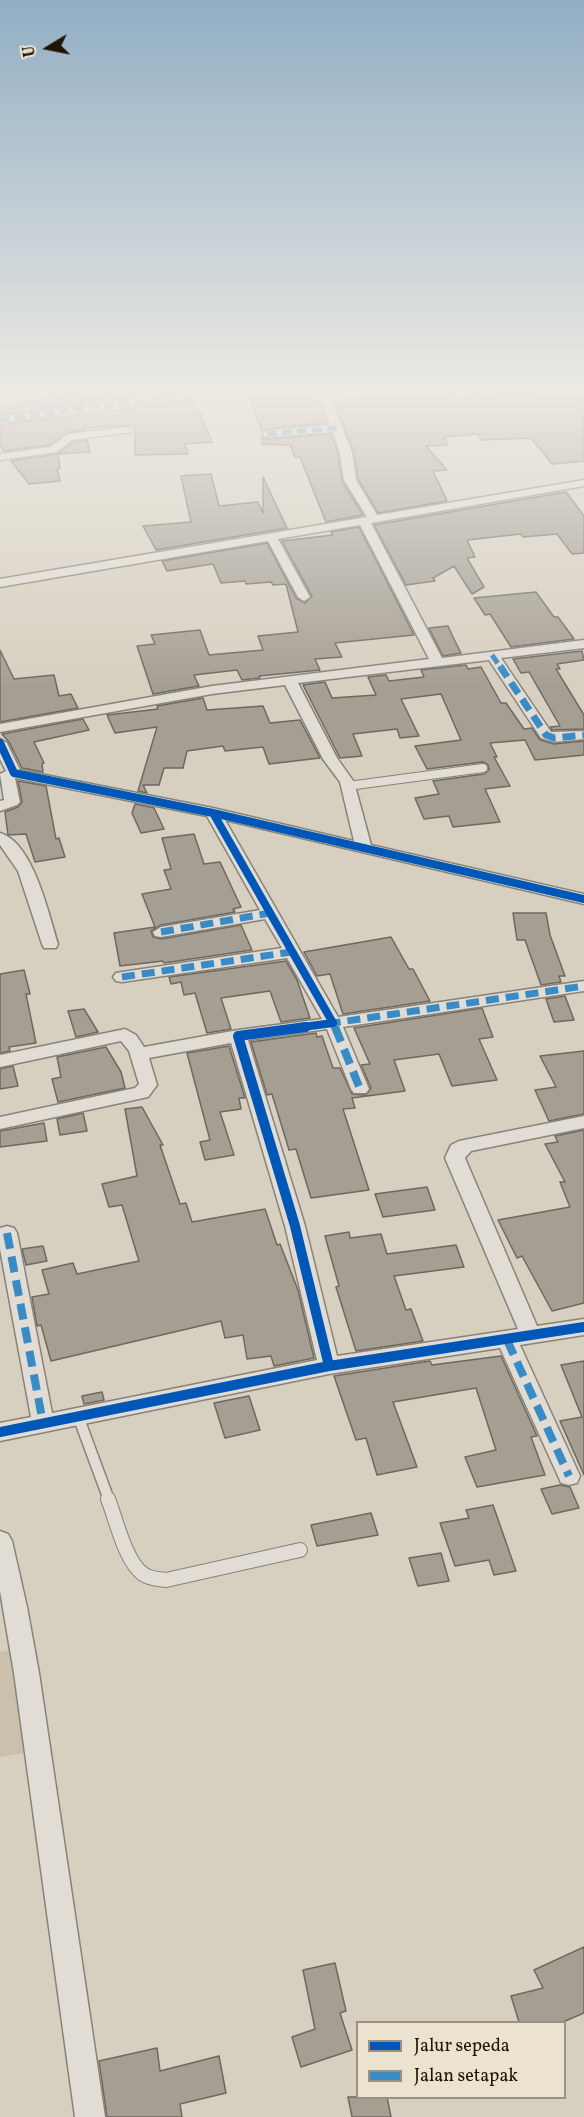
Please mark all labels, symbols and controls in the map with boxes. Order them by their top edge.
north arrow [18,18,78,78]
text: U [18,44,42,58]
legend [356,2021,566,2099]
text: Jalur sepeda [414,2034,510,2059]
text: Jalan setapak [414,2064,518,2089]

